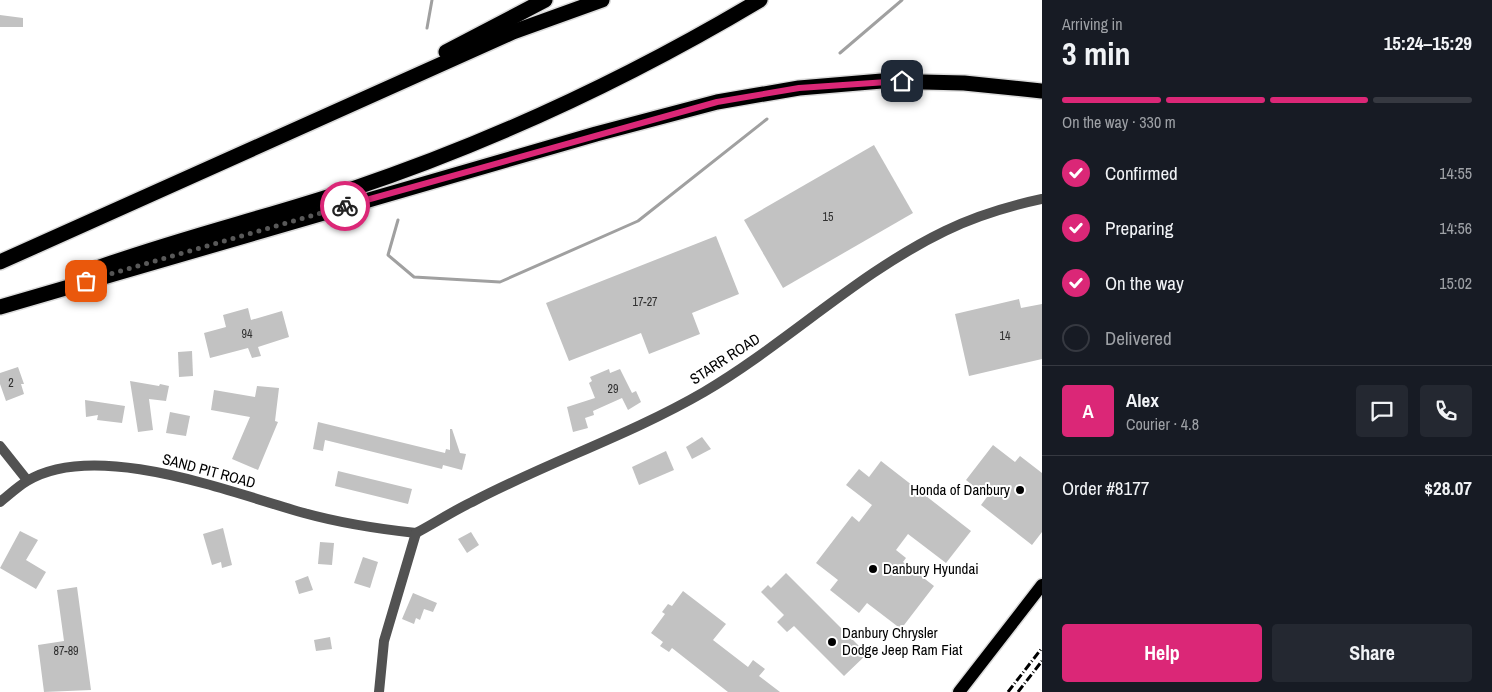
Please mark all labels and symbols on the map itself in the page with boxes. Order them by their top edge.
pin [881,60,923,102]
courier [320,181,370,231]
house number: 15 [823,209,834,225]
pin [65,260,107,302]
house number: 17-27 [632,294,658,310]
house number: 94 [242,326,253,342]
street label: STARR ROAD [686,328,764,389]
house number: 14 [1000,328,1011,344]
house number: 2 [8,375,14,391]
house number: 29 [608,381,618,397]
street label: SAND PIT ROAD [160,448,258,493]
place label: Honda of Danbury [910,479,1011,500]
marker: Honda of Danbury [1014,484,1026,496]
place label: Danbury Hyundai [883,558,979,579]
marker: Danbury Hyundai [867,563,879,575]
place label: Danbury Chrysler Dodge Jeep Ram Fiat [842,622,963,660]
marker: Danbury Chrysler Dodge Jeep Ram Fiat [826,636,838,648]
house number: 87-89 [53,643,79,659]

